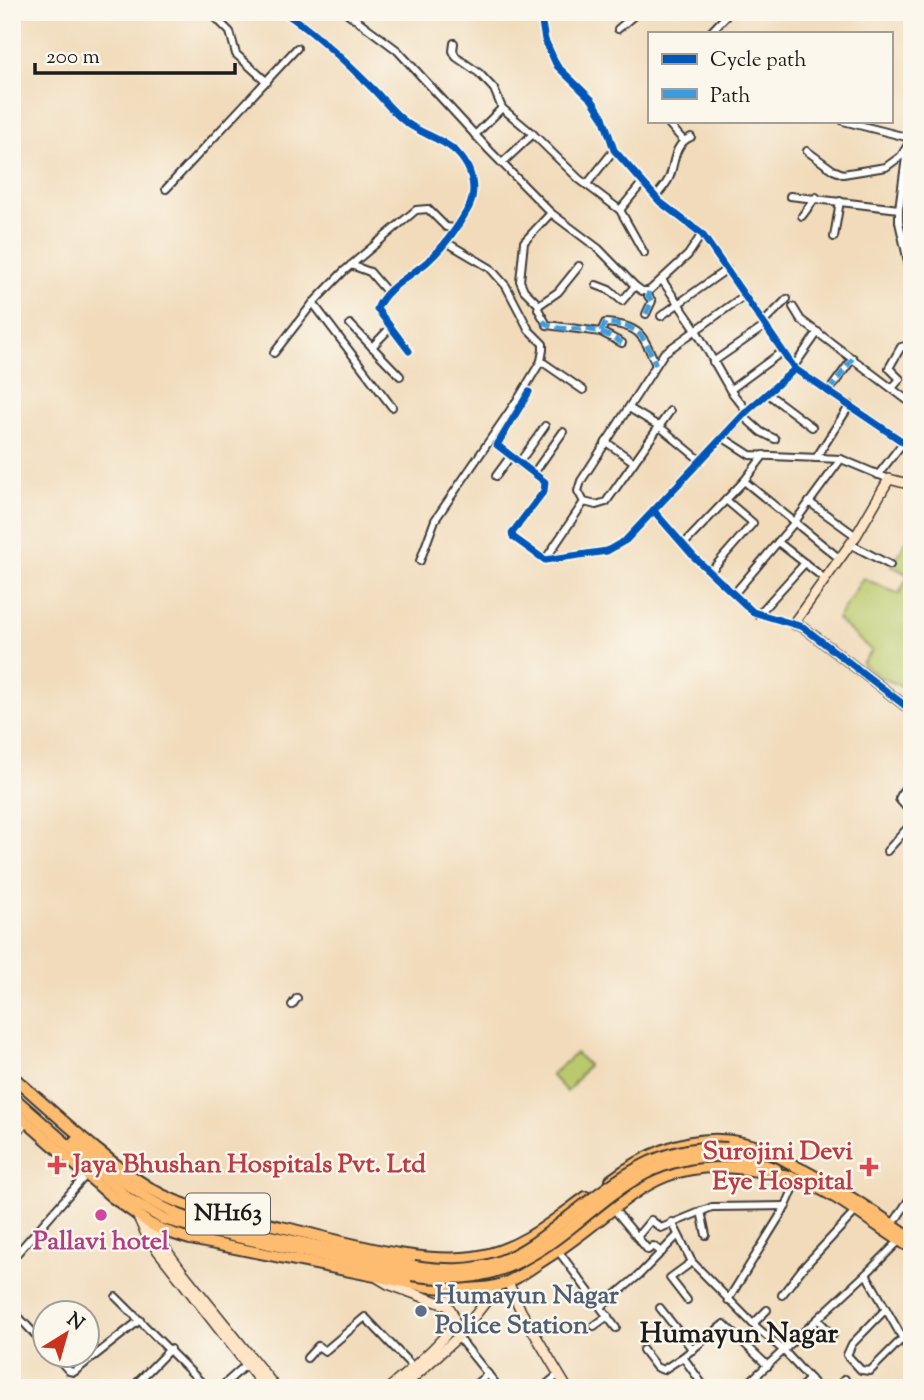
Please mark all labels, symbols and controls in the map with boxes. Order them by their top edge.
scale bar [35,32,234,76]
legend [648,32,892,122]
text: 200 m [46,43,100,73]
text: Cycle path [710,46,807,76]
text: Path [710,82,751,112]
place label: Surojini Devi Eye Hospital [703,1134,854,1201]
place label: Jaya Bhushan Hospitals Pvt. Ltd [71,1147,426,1184]
marker: Jaya Bhushan Hospitals Pvt. Ltd [47,1155,67,1175]
marker: Surojini Devi Eye Hospital [859,1157,879,1177]
road number: NH163 [186,1194,270,1234]
marker: Pallavi hotel [93,1207,109,1223]
place label: Pallavi hotel [33,1224,170,1261]
place label: Humayun Nagar Police Station [435,1278,619,1345]
north arrow [32,1298,102,1368]
marker: Humayun Nagar Police Station [413,1303,429,1319]
text: N [61,1307,89,1338]
district label: Humayun Nagar [640,1315,838,1355]

